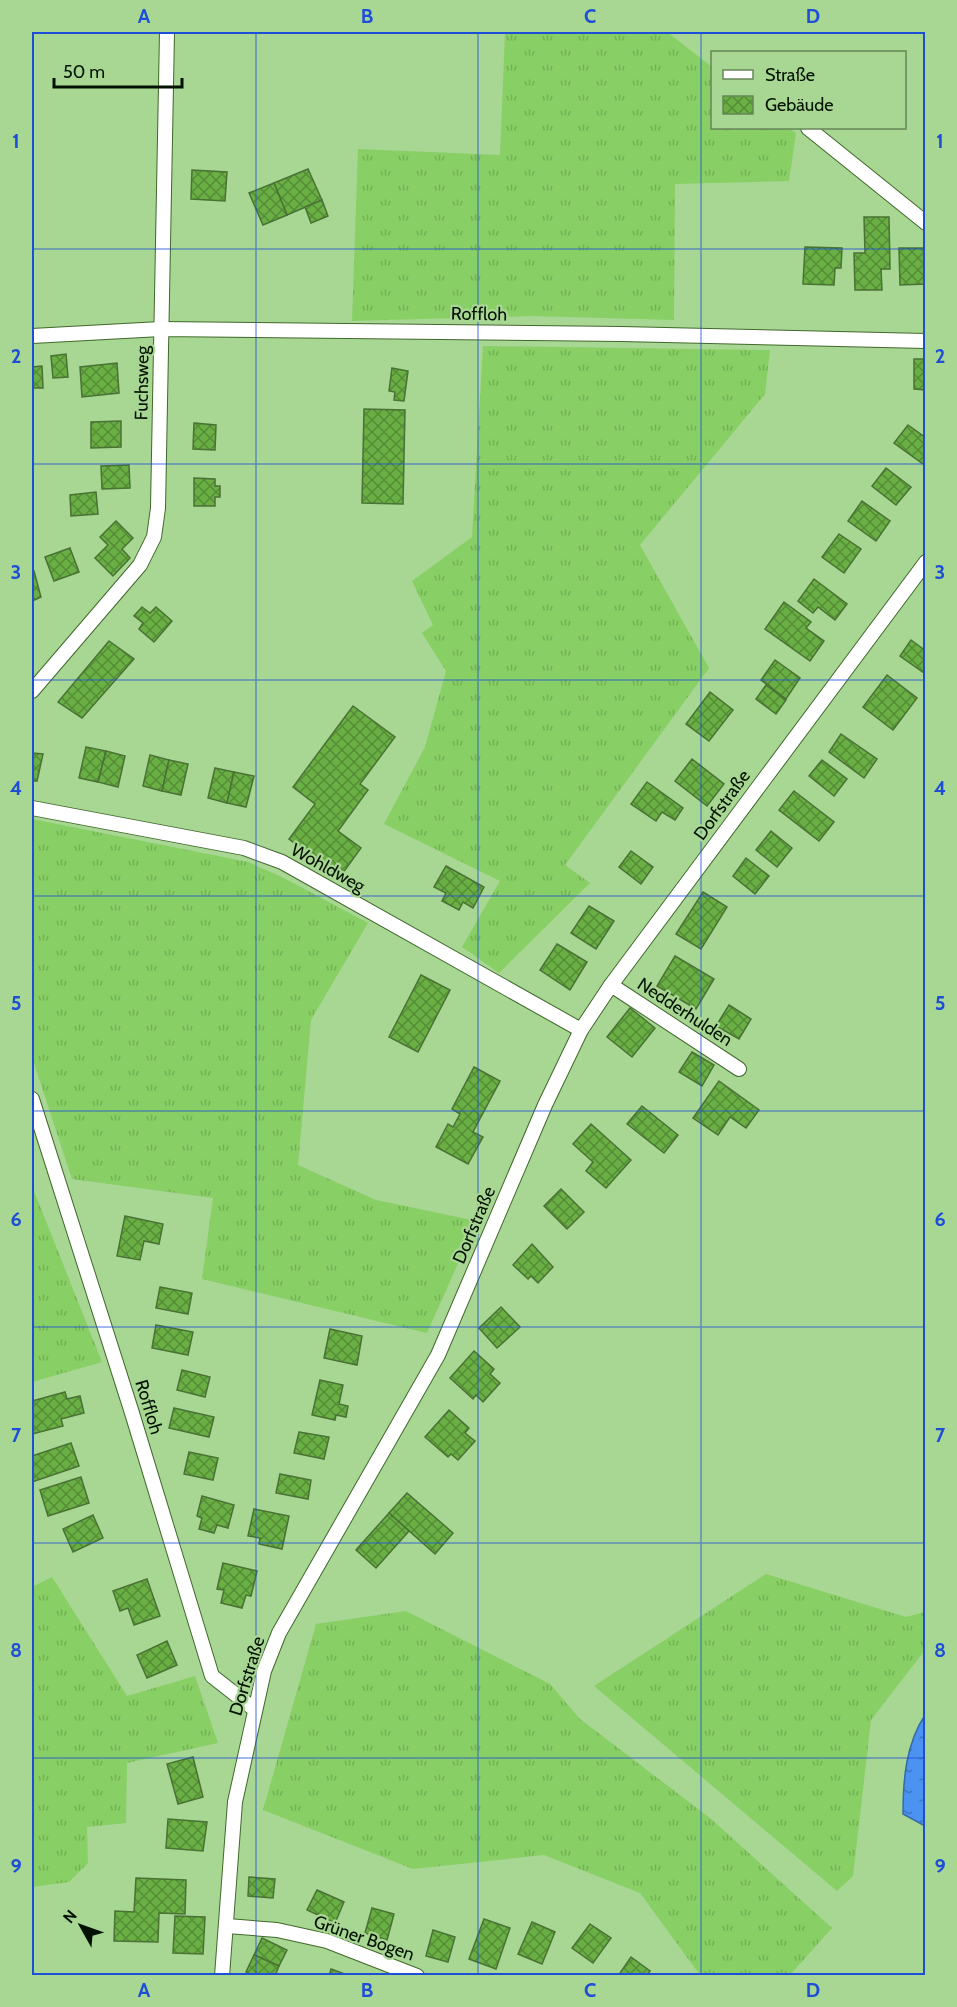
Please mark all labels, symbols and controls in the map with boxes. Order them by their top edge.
text: A [138,4,151,28]
text: B [361,4,373,28]
text: C [584,4,596,28]
text: D [806,4,820,28]
scale bar [54,51,182,89]
legend [711,51,906,129]
text: 50 m [63,61,105,83]
text: Straße [765,64,815,86]
text: Gebäude [765,94,834,116]
text: 1 [12,129,20,153]
text: 1 [936,129,944,153]
street label: Roffloh [451,303,507,325]
text: 2 [11,344,21,368]
street label: Fuchsweg [130,344,154,421]
text: 2 [935,344,945,368]
text: 3 [11,560,21,584]
text: 3 [935,560,945,584]
street label: Dorfstraße [689,765,755,845]
text: 4 [10,776,22,800]
text: 4 [934,776,946,800]
street label: Wohldweg [287,839,370,898]
street label: Nedderhulden [633,973,737,1051]
text: 5 [11,991,21,1015]
text: 5 [935,991,945,1015]
street label: Dorfstraße [448,1183,500,1267]
text: 6 [10,1207,22,1231]
text: 6 [934,1207,946,1231]
street label: Roffloh [130,1377,168,1437]
text: 7 [11,1423,22,1447]
text: 7 [935,1423,946,1447]
street label: Dorfstraße [225,1634,269,1718]
text: 8 [10,1638,22,1662]
text: 8 [934,1638,946,1662]
text: 9 [10,1854,22,1878]
text: 9 [934,1854,946,1878]
north arrow [51,1896,111,1956]
text: N [59,1906,81,1927]
street label: Grüner Bogen [311,1911,417,1965]
text: A [138,1978,151,2002]
text: B [361,1978,373,2002]
text: C [584,1978,596,2002]
text: D [806,1978,820,2002]

